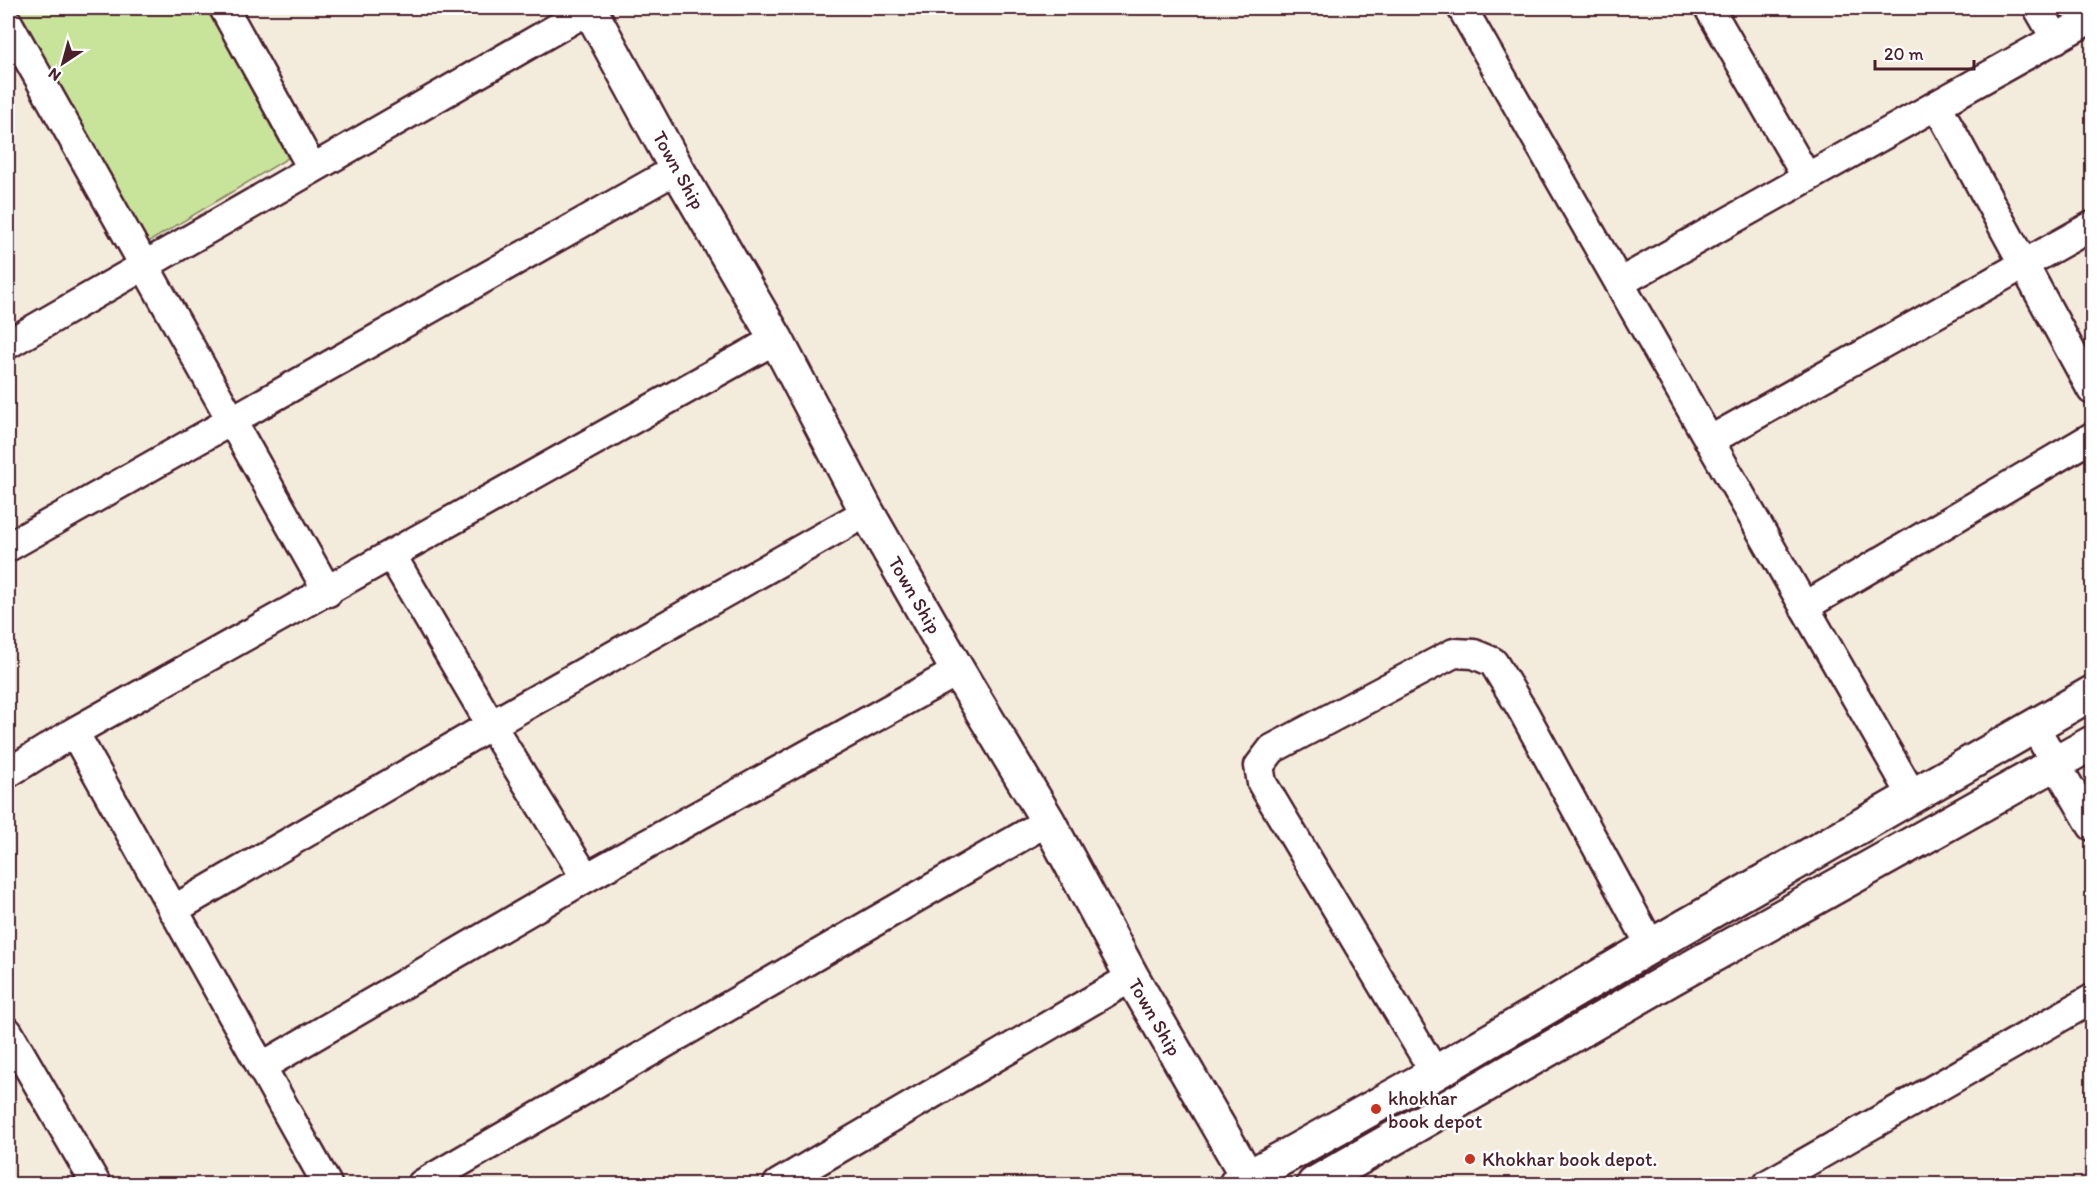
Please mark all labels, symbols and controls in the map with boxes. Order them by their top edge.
north arrow [33,33,93,93]
scale bar [1875,33,1974,71]
text: 20 m [1884,43,1924,65]
text: N [45,64,64,86]
street label: Town Ship [648,127,710,213]
street label: Town Ship [883,552,947,638]
street label: Town Ship [1123,974,1187,1060]
place label: khokhar book depot [1388,1086,1483,1133]
marker: khokhar book depot [1369,1102,1383,1116]
place label: Khokhar book depot. [1482,1147,1658,1171]
marker: Khokhar book depot. [1463,1152,1477,1166]

